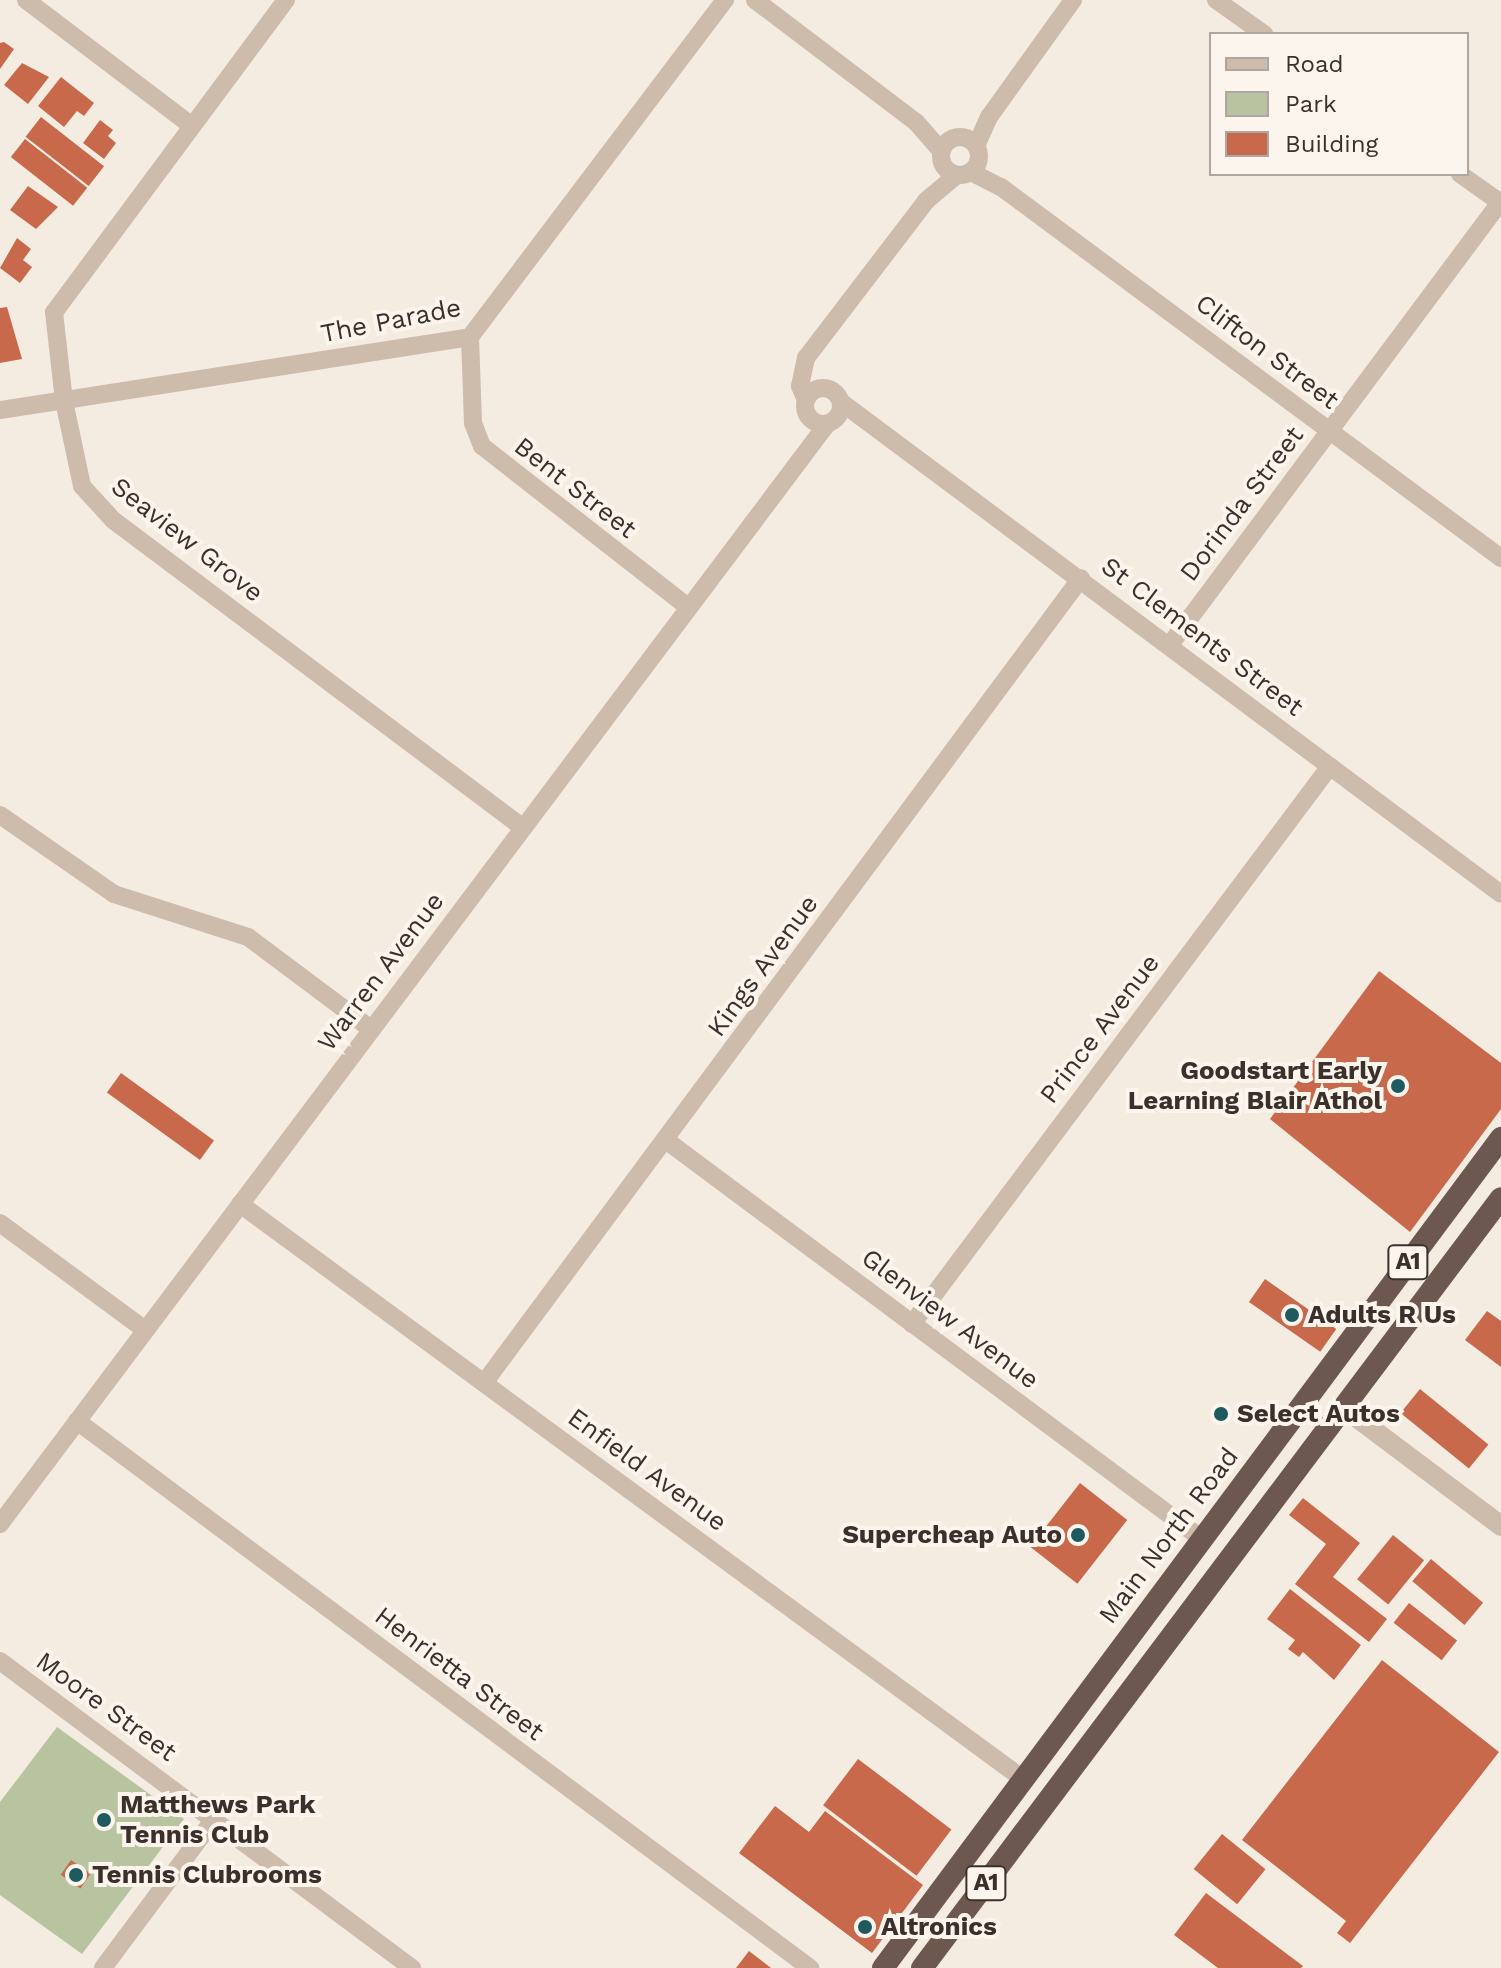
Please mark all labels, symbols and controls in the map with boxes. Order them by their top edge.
legend [1209,32,1469,176]
text: Road [1285,50,1344,78]
text: Park [1285,90,1337,118]
text: Building [1285,130,1378,158]
street label: Clifton Street [1189,288,1345,416]
street label: The Parade [318,292,464,350]
street label: Dorinda Street [1174,420,1310,588]
street label: Bent Street [508,431,642,545]
street label: Seaview Grove [105,471,269,609]
street label: St Clements Street [1095,551,1309,723]
street label: Warren Avenue [311,886,451,1058]
street label: Kings Avenue [701,889,825,1043]
street label: Prince Avenue [1033,948,1167,1110]
place label: Goodstart Early Learning Blair Athol [1127,1055,1382,1116]
marker: Goodstart Early Learning Blair Athol [1389,1077,1407,1095]
street label: Glenview Avenue [855,1242,1045,1396]
road number: A1 [1386,1242,1430,1282]
place label: Adults R Us [1308,1299,1456,1331]
marker: Adults R Us [1283,1306,1301,1324]
place label: Select Autos [1237,1398,1400,1430]
street label: Enfield Avenue [561,1402,733,1538]
marker: Select Autos [1212,1405,1230,1423]
street label: Main North Road [1093,1442,1245,1630]
place label: Supercheap Auto [842,1519,1062,1551]
marker: Supercheap Auto [1069,1526,1087,1544]
street label: Henrietta Street [368,1600,550,1748]
street label: Moore Street [30,1646,182,1768]
place label: Matthews Park Tennis Club [120,1789,315,1850]
marker: Matthews Park Tennis Club [95,1811,113,1829]
place label: Tennis Clubrooms [92,1859,322,1891]
road number: A1 [964,1863,1008,1903]
marker: Tennis Clubrooms [67,1866,85,1884]
place label: Altronics [881,1911,997,1943]
marker: Altronics [856,1918,874,1936]

